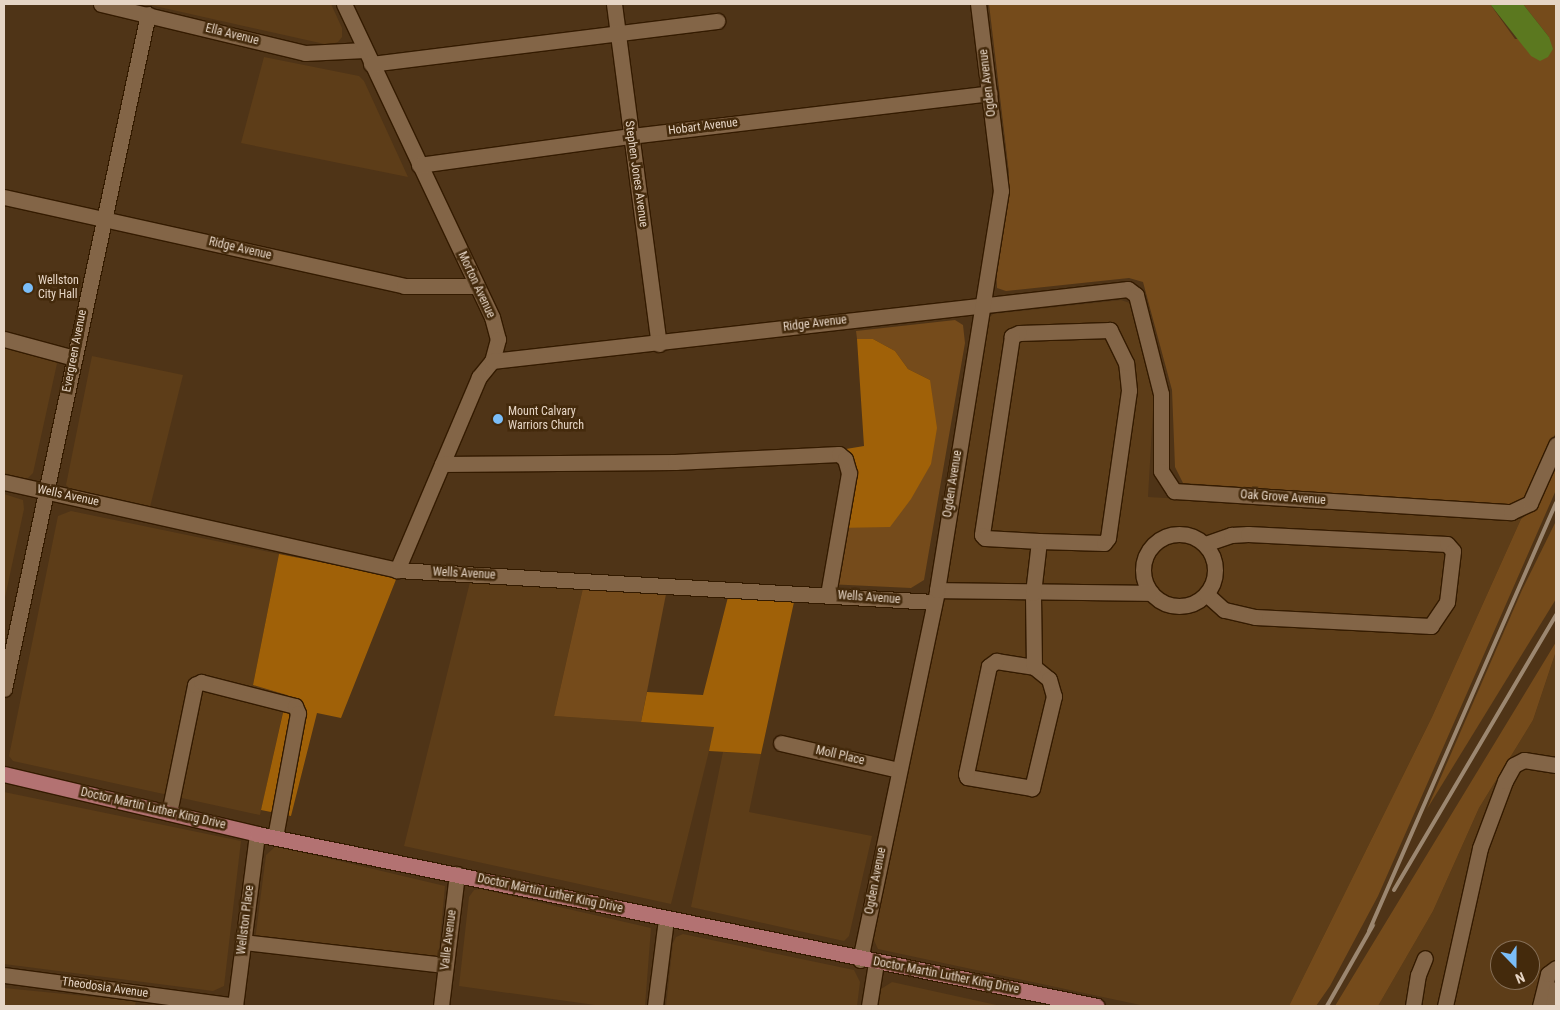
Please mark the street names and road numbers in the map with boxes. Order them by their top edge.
street label: Ella Avenue [204,21,260,49]
street label: Ogden Avenue [977,48,999,118]
street label: Hobart Avenue [667,116,739,138]
street label: Stephen Jones Avenue [621,120,651,228]
street label: Ridge Avenue [207,235,273,263]
street label: Morton Avenue [454,250,498,320]
street label: Evergreen Avenue [60,308,90,394]
street label: Ridge Avenue [782,313,848,335]
street label: Ogden Avenue [941,449,965,519]
street label: Wells Avenue [36,482,100,510]
street label: Oak Grove Avenue [1240,488,1326,508]
street label: Wells Avenue [432,565,496,583]
street label: Wells Avenue [837,589,901,607]
street label: Moll Place [814,743,866,769]
street label: Doctor Martin Luther King Drive [79,785,227,833]
street label: Ogden Avenue [862,846,890,916]
street label: Doctor Martin Luther King Drive [476,872,624,916]
street label: Wellston Place [235,884,257,956]
street label: Valle Avenue [438,909,460,971]
street label: Doctor Martin Luther King Drive [872,955,1020,997]
street label: Theodosia Avenue [61,975,149,1001]

